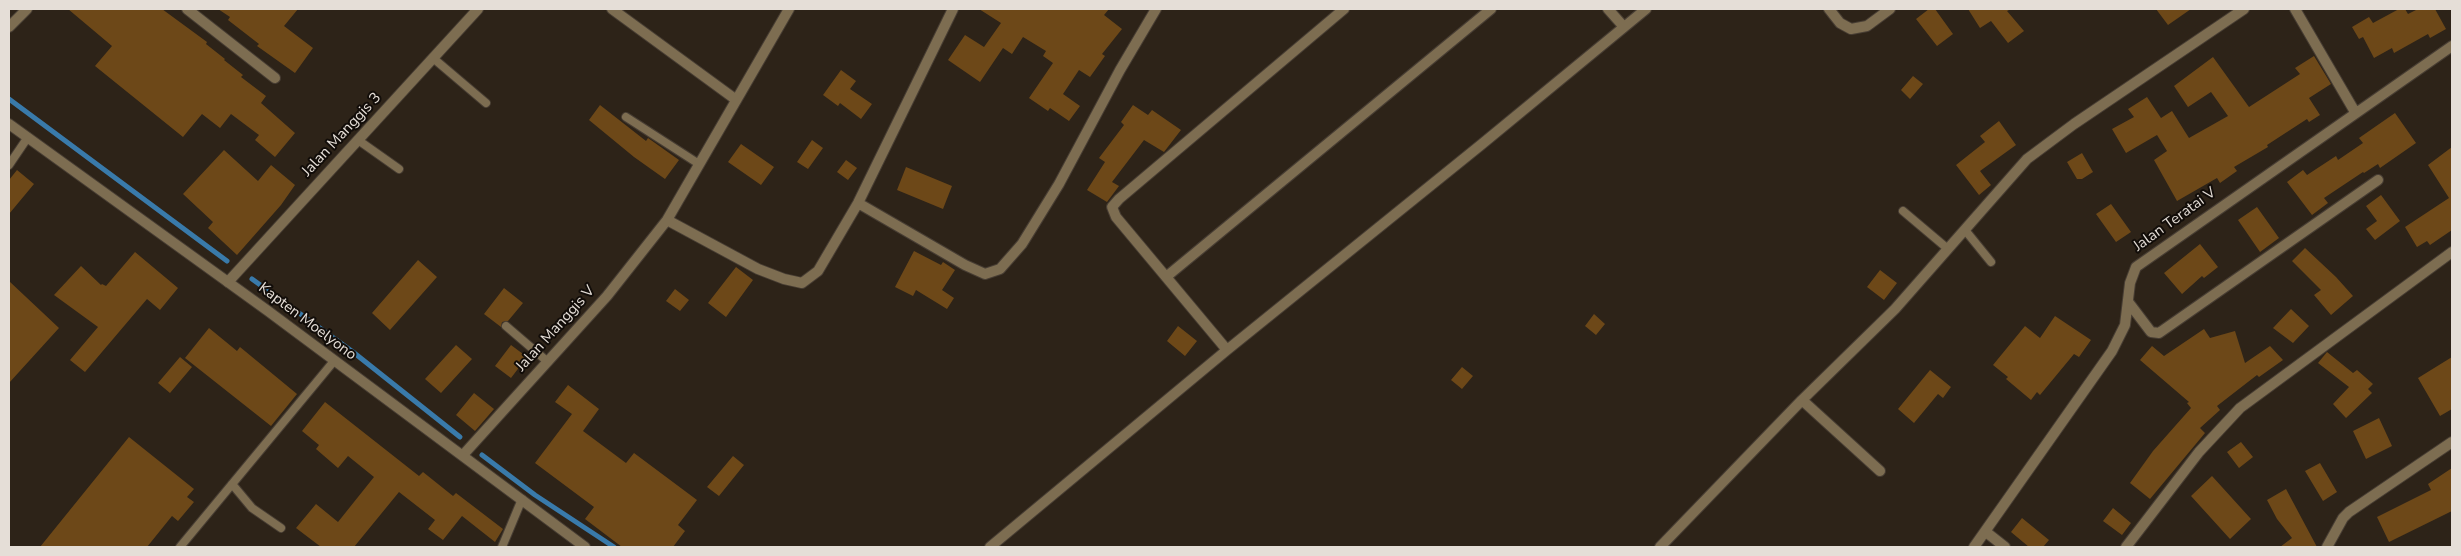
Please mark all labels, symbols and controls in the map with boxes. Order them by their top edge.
street label: Jalan Manggis 3 [299,89,385,181]
street label: Jalan Teratai V [2130,184,2220,256]
street label: Kapten Moelyono [255,279,359,365]
street label: Jalan Manggis V [513,282,599,376]

